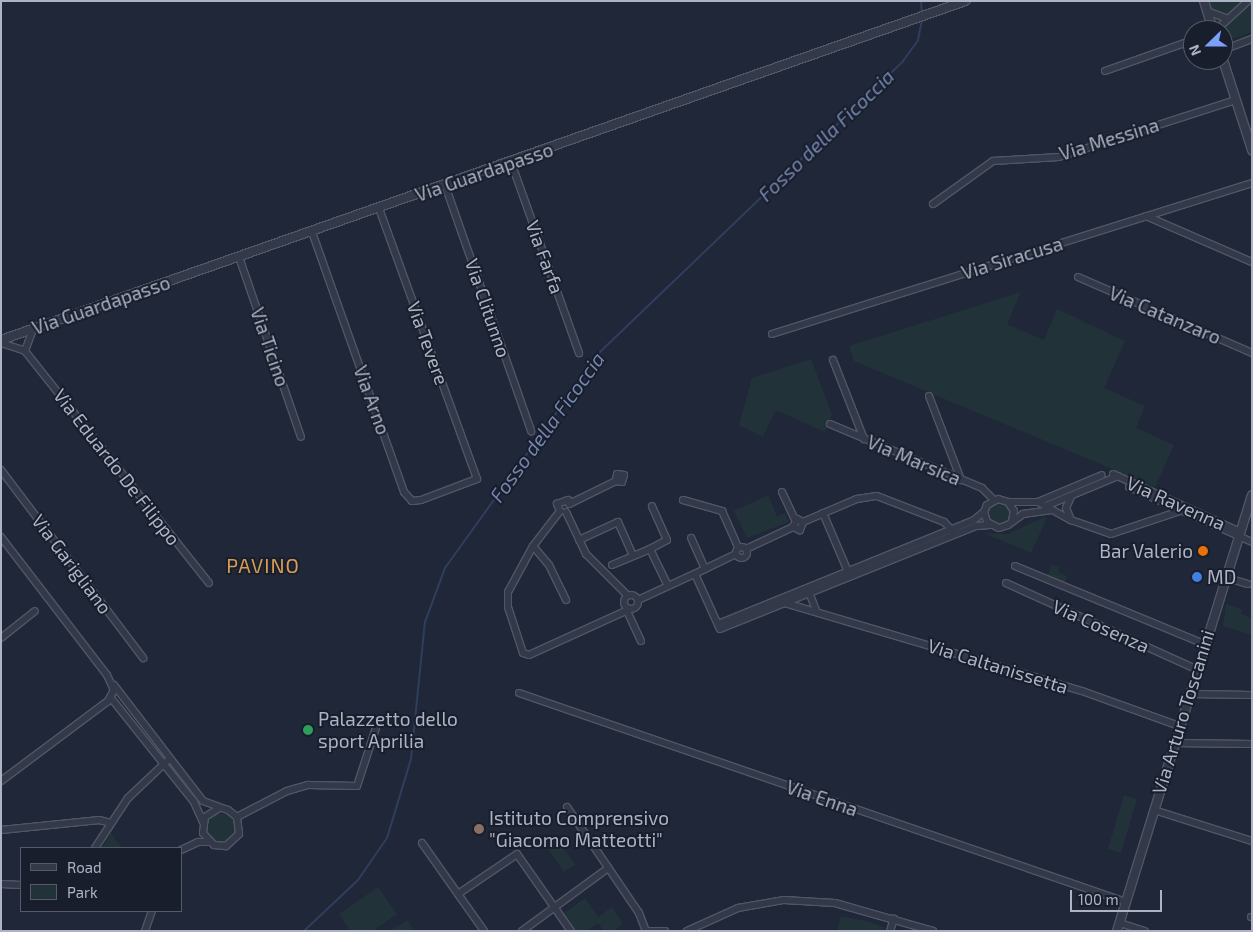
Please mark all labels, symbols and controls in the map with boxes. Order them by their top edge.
north arrow [1183,20,1233,70]
text: N [1185,43,1204,58]
water label: Fosso della Ficoccia [753,64,899,206]
street label: Via Messina [1056,113,1162,165]
street label: Via Guardapasso [412,138,556,206]
street label: Via Farfa [521,217,569,297]
street label: Via Siracusa [959,232,1065,284]
street label: Via Clitunno [460,256,516,360]
street label: Via Guardapasso [29,271,173,339]
street label: Via Catanzaro [1106,281,1224,349]
street label: Via Tevere [402,298,454,388]
street label: Via Ticino [246,304,294,390]
water label: Fosso della Ficoccia [485,347,609,507]
street label: Via Arno [349,362,395,438]
street label: Via Eduardo De Filippo [49,384,185,550]
street label: Via Marsica [864,430,964,490]
street label: Via Ravenna [1123,471,1229,535]
street label: Via Garigliano [27,510,117,618]
place label: Bar Valerio [1098,540,1193,562]
marker: Bar Valerio [1197,545,1209,557]
district label: PAVINO [225,553,301,577]
place label: MD [1207,566,1236,588]
marker: MD [1191,571,1203,583]
street label: Via Cosenza [1049,595,1153,657]
street label: Via Arturo Toscanini [1147,627,1219,797]
street label: Via Caltanissetta [925,634,1071,698]
place label: Palazzetto dello sport Aprilia [318,708,458,752]
marker: Palazzetto dello sport Aprilia [302,724,314,736]
street label: Via Enna [783,775,861,821]
place label: Istituto Comprensivo "Giacomo Matteotti" [489,807,669,851]
marker: Istituto Comprensivo "Giacomo Matteotti" [473,823,485,835]
legend [20,847,182,912]
text: Road [67,858,102,876]
scale bar [1073,880,1166,912]
text: Park [67,883,98,901]
text: 100 m [1078,890,1119,908]

